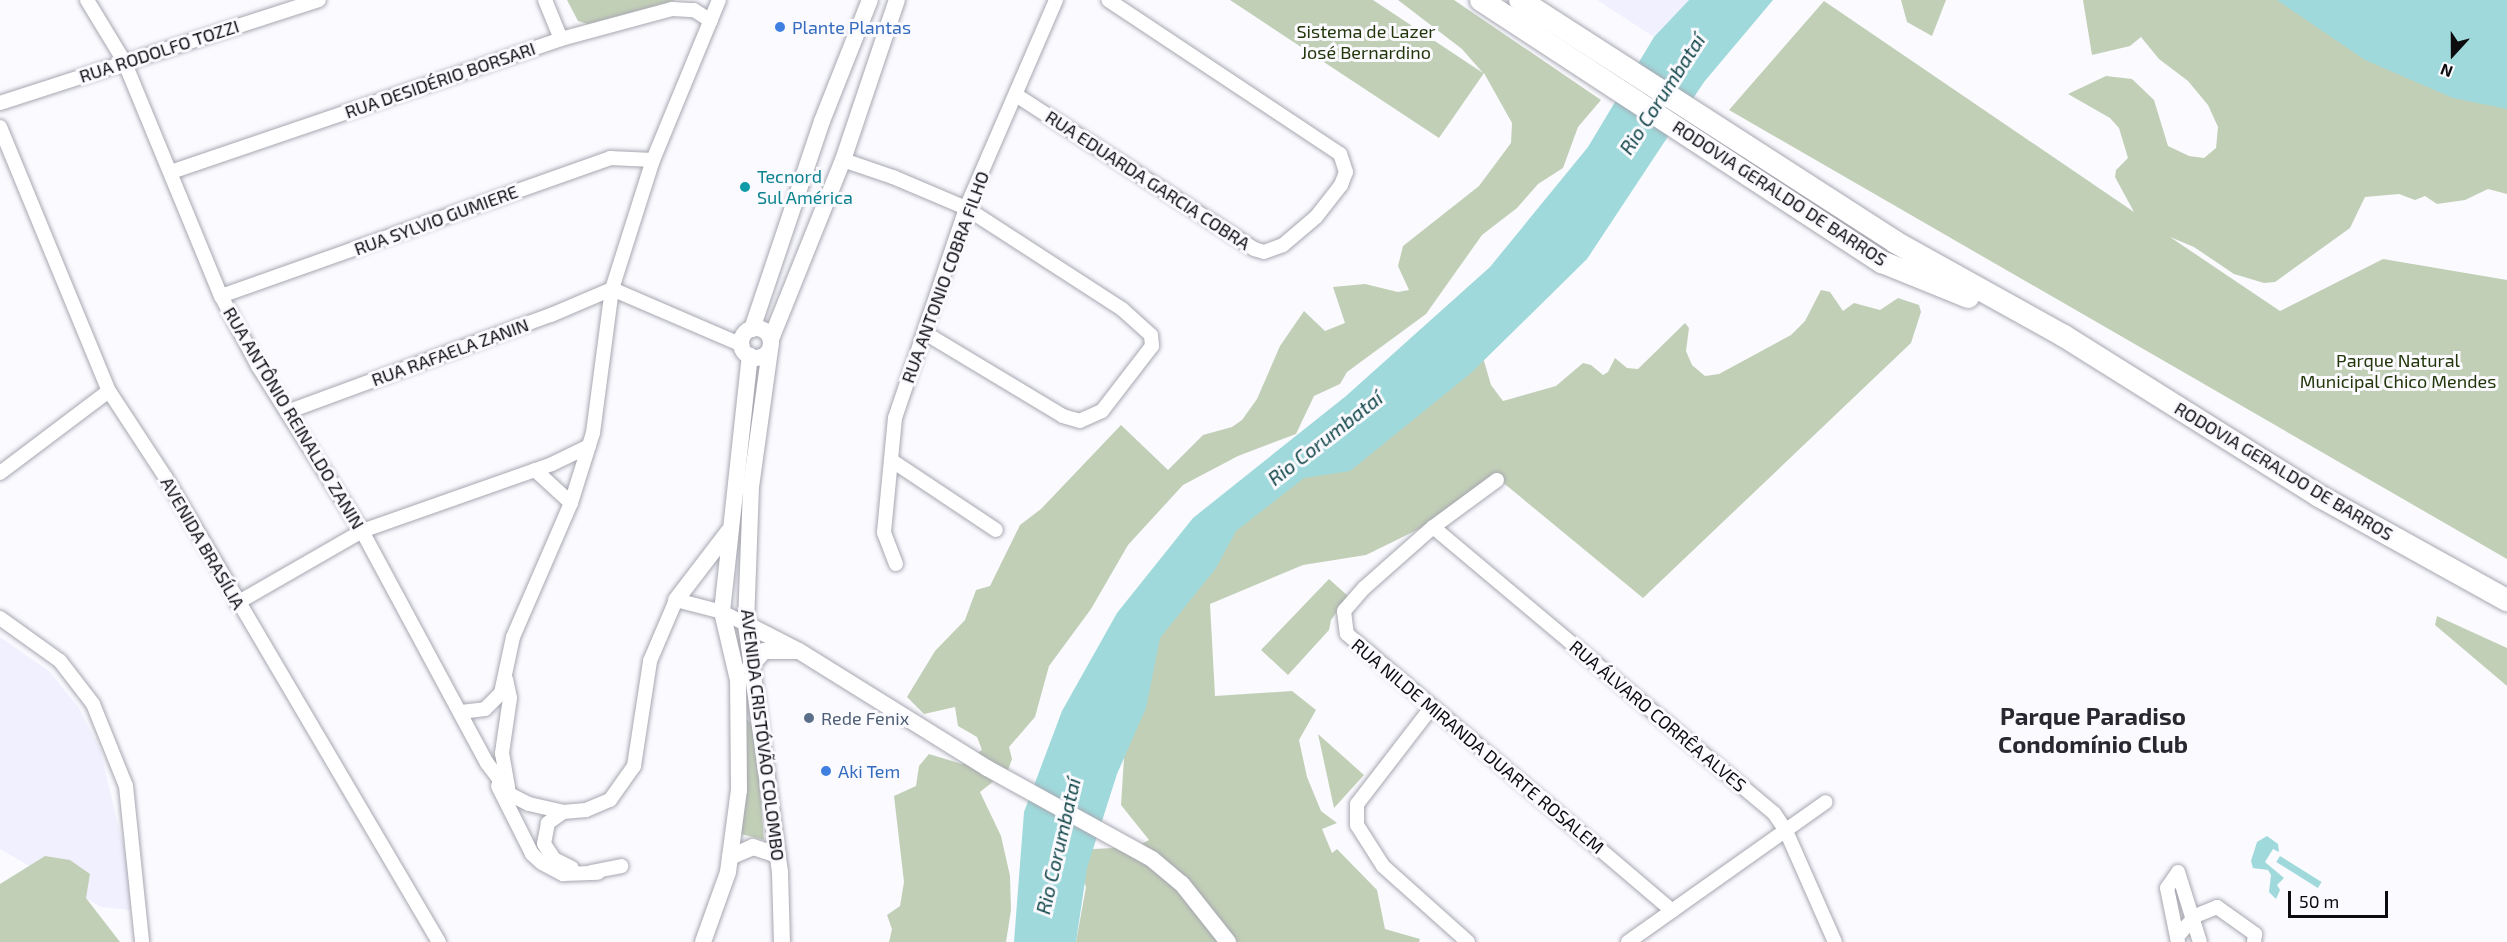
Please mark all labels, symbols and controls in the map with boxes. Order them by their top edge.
street label: RUA RODOLFO TOZZI [76,15,242,87]
place label: Plante Plantas [792,16,911,38]
marker: Plante Plantas [773,20,787,34]
park label: Sistema de Lazer José Bernardino [1296,21,1436,63]
north arrow [2423,24,2483,84]
water label: Rio Corumbataí [1614,29,1710,159]
street label: RUA DESIDÉRIO BORSARI [342,37,538,123]
text: N [2438,60,2455,82]
street label: RUA EDUARDA GARCIA COBRA [1041,105,1255,255]
street label: RODOVIA GERALDO DE BARROS [1669,115,1891,271]
place label: Tecnord Sul América [757,166,854,208]
street label: RUA ANTONIO COBRA FILHO [896,168,994,386]
street label: RUA SYLVIO GUMIERE [351,180,521,260]
marker: Tecnord Sul América [738,180,752,194]
street label: RUA ANTÔNIO REINALDO ZANIN [219,303,369,533]
street label: RUA RAFAELA ZANIN [368,313,532,391]
park label: Parque Natural Municipal Chico Mendes [2299,350,2497,392]
water label: Rio Corumbataí [1263,386,1387,490]
street label: RODOVIA GERALDO DE BARROS [2171,397,2397,545]
street label: AVENIDA BRASÍLIA [156,473,250,613]
street label: AVENIDA CRISTÓVÃO COLOMBO [737,608,789,862]
street label: RUA NILDE MIRANDA DUARTE ROSALEM [1347,634,1609,858]
street label: RUA ÁLVARO CORRÊA ALVES [1565,635,1751,797]
district label: Parque Paradiso Condomínio Club [1998,702,2188,758]
place label: Rede Fenix [821,707,909,729]
marker: Rede Fenix [802,711,816,725]
place label: Aki Tem [838,760,901,782]
marker: Aki Tem [819,764,833,778]
water label: Rio Corumbataí [1031,776,1085,916]
scale bar [2291,879,2392,917]
text: 50 m [2299,890,2339,912]

